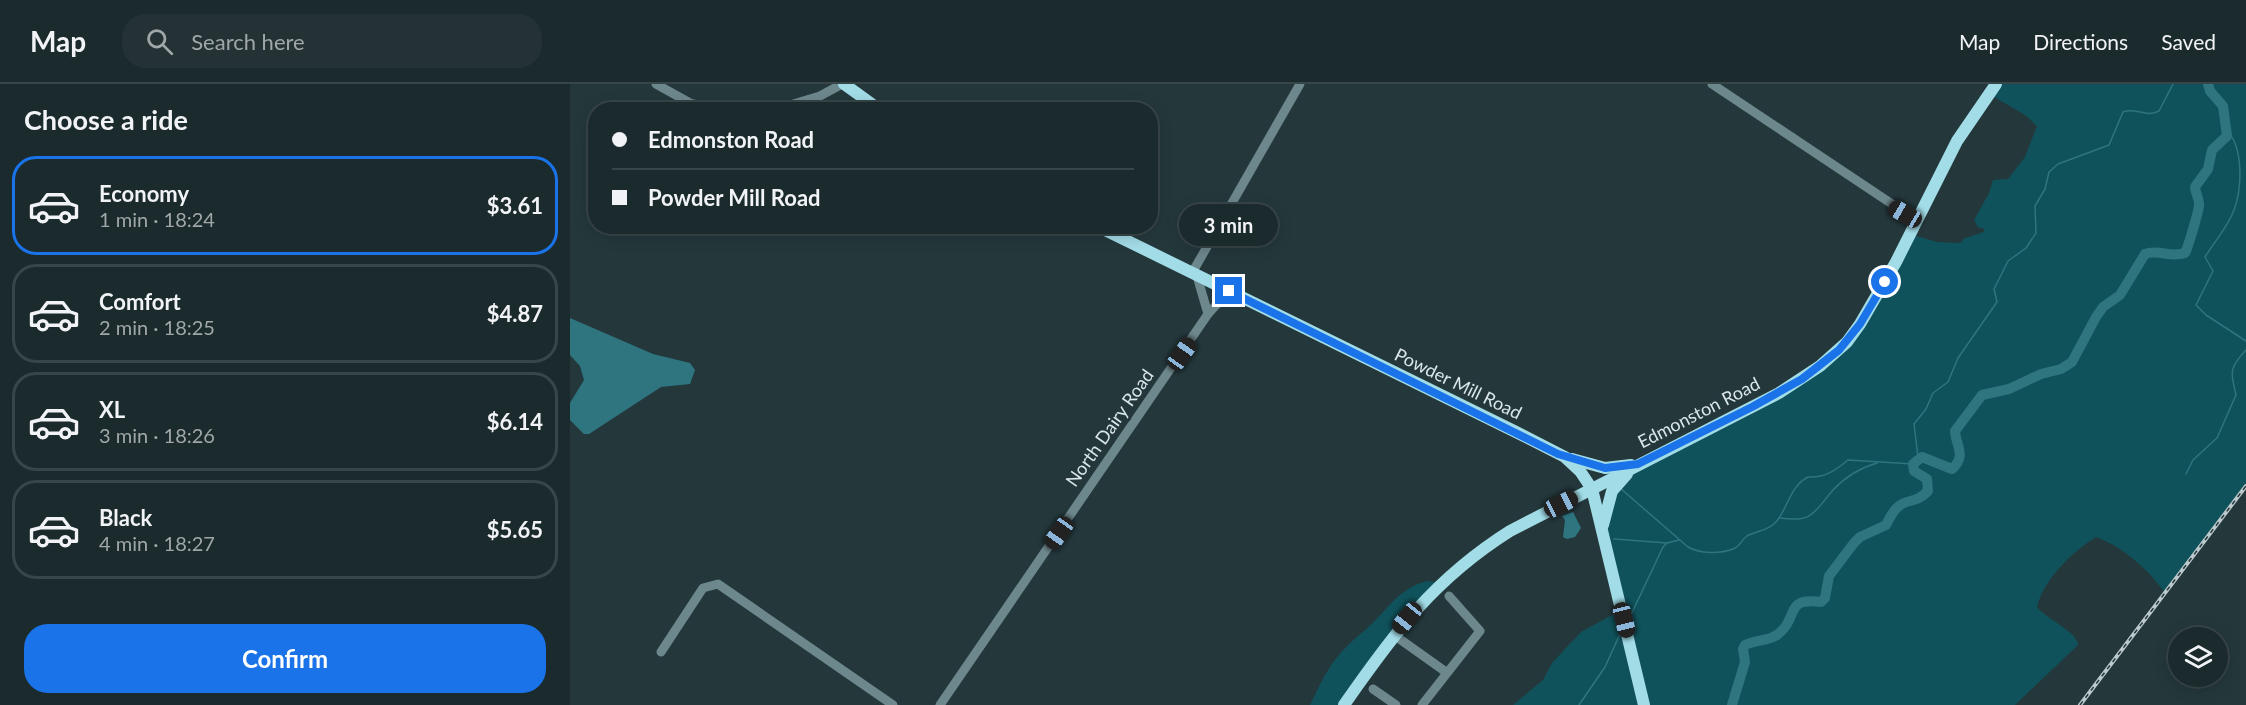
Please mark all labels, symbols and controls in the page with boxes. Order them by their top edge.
search box [122,14,542,68]
text: Map [30,24,86,58]
icon: search [143,25,176,58]
text: Search here [191,28,305,55]
text: Map [1959,29,2000,54]
text: Directions [2033,29,2128,54]
text: Saved [2161,29,2216,54]
text: Choose a ride [24,103,188,136]
text: Edmonston Road [648,126,814,153]
icon: car [27,179,81,233]
text: Economy [99,180,189,207]
text: Powder Mill Road [648,184,821,211]
text: $3.61 [487,192,543,219]
car [1885,197,1925,231]
callout: 3 min [1180,204,1278,246]
text: 1 min · 18:24 [99,207,215,231]
text: 3 min [1204,213,1253,237]
route start [1871,268,1898,295]
route end [1215,277,1242,304]
icon: car [27,287,81,341]
text: Comfort [99,288,181,315]
text: $4.87 [487,300,543,327]
text: 2 min · 18:25 [99,315,215,339]
car [1164,334,1200,374]
street label: Powder Mill Road [1391,343,1526,423]
street label: North Dairy Road [1061,365,1158,490]
street label: Edmonston Road [1634,372,1763,452]
icon: car [27,395,81,449]
text: XL [99,396,125,423]
text: $6.14 [487,408,543,435]
text: 3 min · 18:26 [99,423,215,447]
car [1541,488,1581,520]
icon: car [27,503,81,557]
text: Black [99,504,152,531]
car [1041,513,1077,553]
text: $5.65 [487,516,543,543]
text: 4 min · 18:27 [99,531,215,555]
car [1389,598,1425,638]
car [1611,600,1637,640]
button: Confirm [24,624,546,693]
map controls [2168,627,2228,687]
button: layers [2168,627,2228,687]

